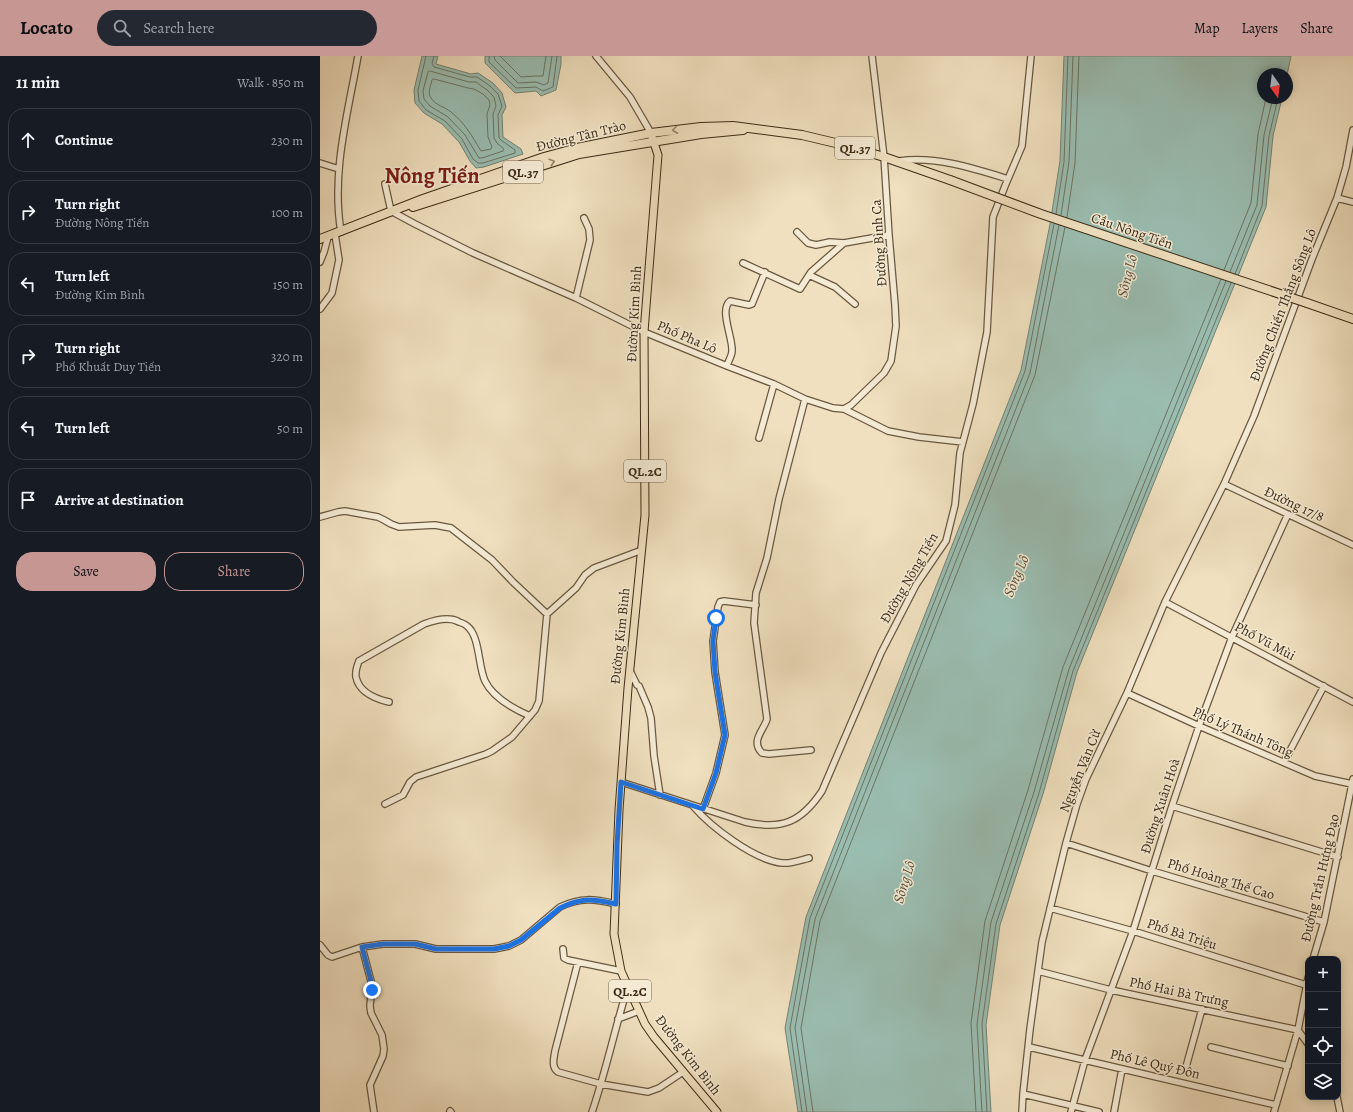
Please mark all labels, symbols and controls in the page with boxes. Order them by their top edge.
search box [97,10,377,46]
text: Locato [20,15,73,41]
icon: search [111,17,133,39]
text: Search here [143,18,215,38]
text: Map [1194,19,1220,38]
text: Layers [1242,19,1278,38]
text: Share [1300,19,1333,38]
north arrow [1257,68,1293,104]
text: 11 min [16,71,60,94]
text: Walk · 850 m [237,74,304,91]
street label: Đường Tân Trào [534,116,628,156]
one-way arrow [672,125,678,134]
icon: ahead [17,129,39,151]
text: Continue [55,130,113,150]
text: 230 m [271,132,303,149]
road number: QL.37 [835,137,875,159]
one-way arrow [549,158,556,167]
district label: Nông Tiến [384,161,480,191]
road number: QL.37 [503,161,543,183]
text: Turn right [55,194,120,214]
street label: Đường Bình Ca [866,198,892,287]
icon: right [17,201,39,223]
text: 100 m [271,204,303,221]
street label: Cầu Nông Tiến [1089,208,1176,254]
text: Đường Nông Tiến [55,214,149,231]
street label: Đường Chiến Thắng Sông Lô [1245,226,1321,384]
water label: Sông Lô [1112,252,1142,300]
street label: Đường Kim Bình [622,265,646,363]
text: Turn left [55,266,110,286]
icon: left [17,273,39,295]
text: 150 m [273,276,303,293]
text: Đường Kim Bình [55,286,145,303]
street label: Phố Pha Lô [654,316,720,358]
text: Turn right [55,338,120,358]
icon: right [17,345,39,367]
text: 320 m [271,348,303,365]
text: Phố Khuất Duy Tiến [55,358,161,375]
icon: left [17,417,39,439]
text: Turn left [55,418,110,438]
text: 50 m [277,420,303,437]
road number: QL.2C [624,460,666,482]
street label: Đường 17/8 [1261,482,1327,526]
icon: arrive [17,489,39,511]
text: Arrive at destination [55,490,184,510]
street label: Đường Nông Tiến [875,529,943,627]
button: Save [16,552,156,591]
button: Share [164,552,304,591]
water label: Sông Lô [998,552,1034,600]
street label: Đường Kim Bình [605,586,635,685]
route start [707,609,725,627]
street label: Phố Vũ Mùi [1231,617,1299,665]
street label: Phố Lý Thánh Tông [1190,702,1296,762]
street label: Nguyễn Văn Cừ [1055,726,1105,815]
street label: Đường Xuân Hoà [1136,755,1185,856]
street label: Đường Trần Hưng Đạo [1296,812,1344,944]
street label: Phố Hoàng Thế Cao [1165,854,1277,904]
water label: Sông Lô [888,858,920,906]
street label: Phố Bà Triệu [1144,914,1220,954]
map controls [1305,956,1341,1100]
button: + [1305,956,1341,992]
street label: Phố Hai Bà Trưng [1128,972,1230,1012]
road number: QL.2C [609,980,651,1002]
route end [363,981,381,999]
button: − [1305,992,1341,1028]
street label: Đường Kim Bình [651,1011,726,1099]
button: locate [1305,1028,1341,1064]
street label: Phố Lê Quý Đôn [1108,1044,1202,1084]
button: layers [1305,1064,1341,1100]

